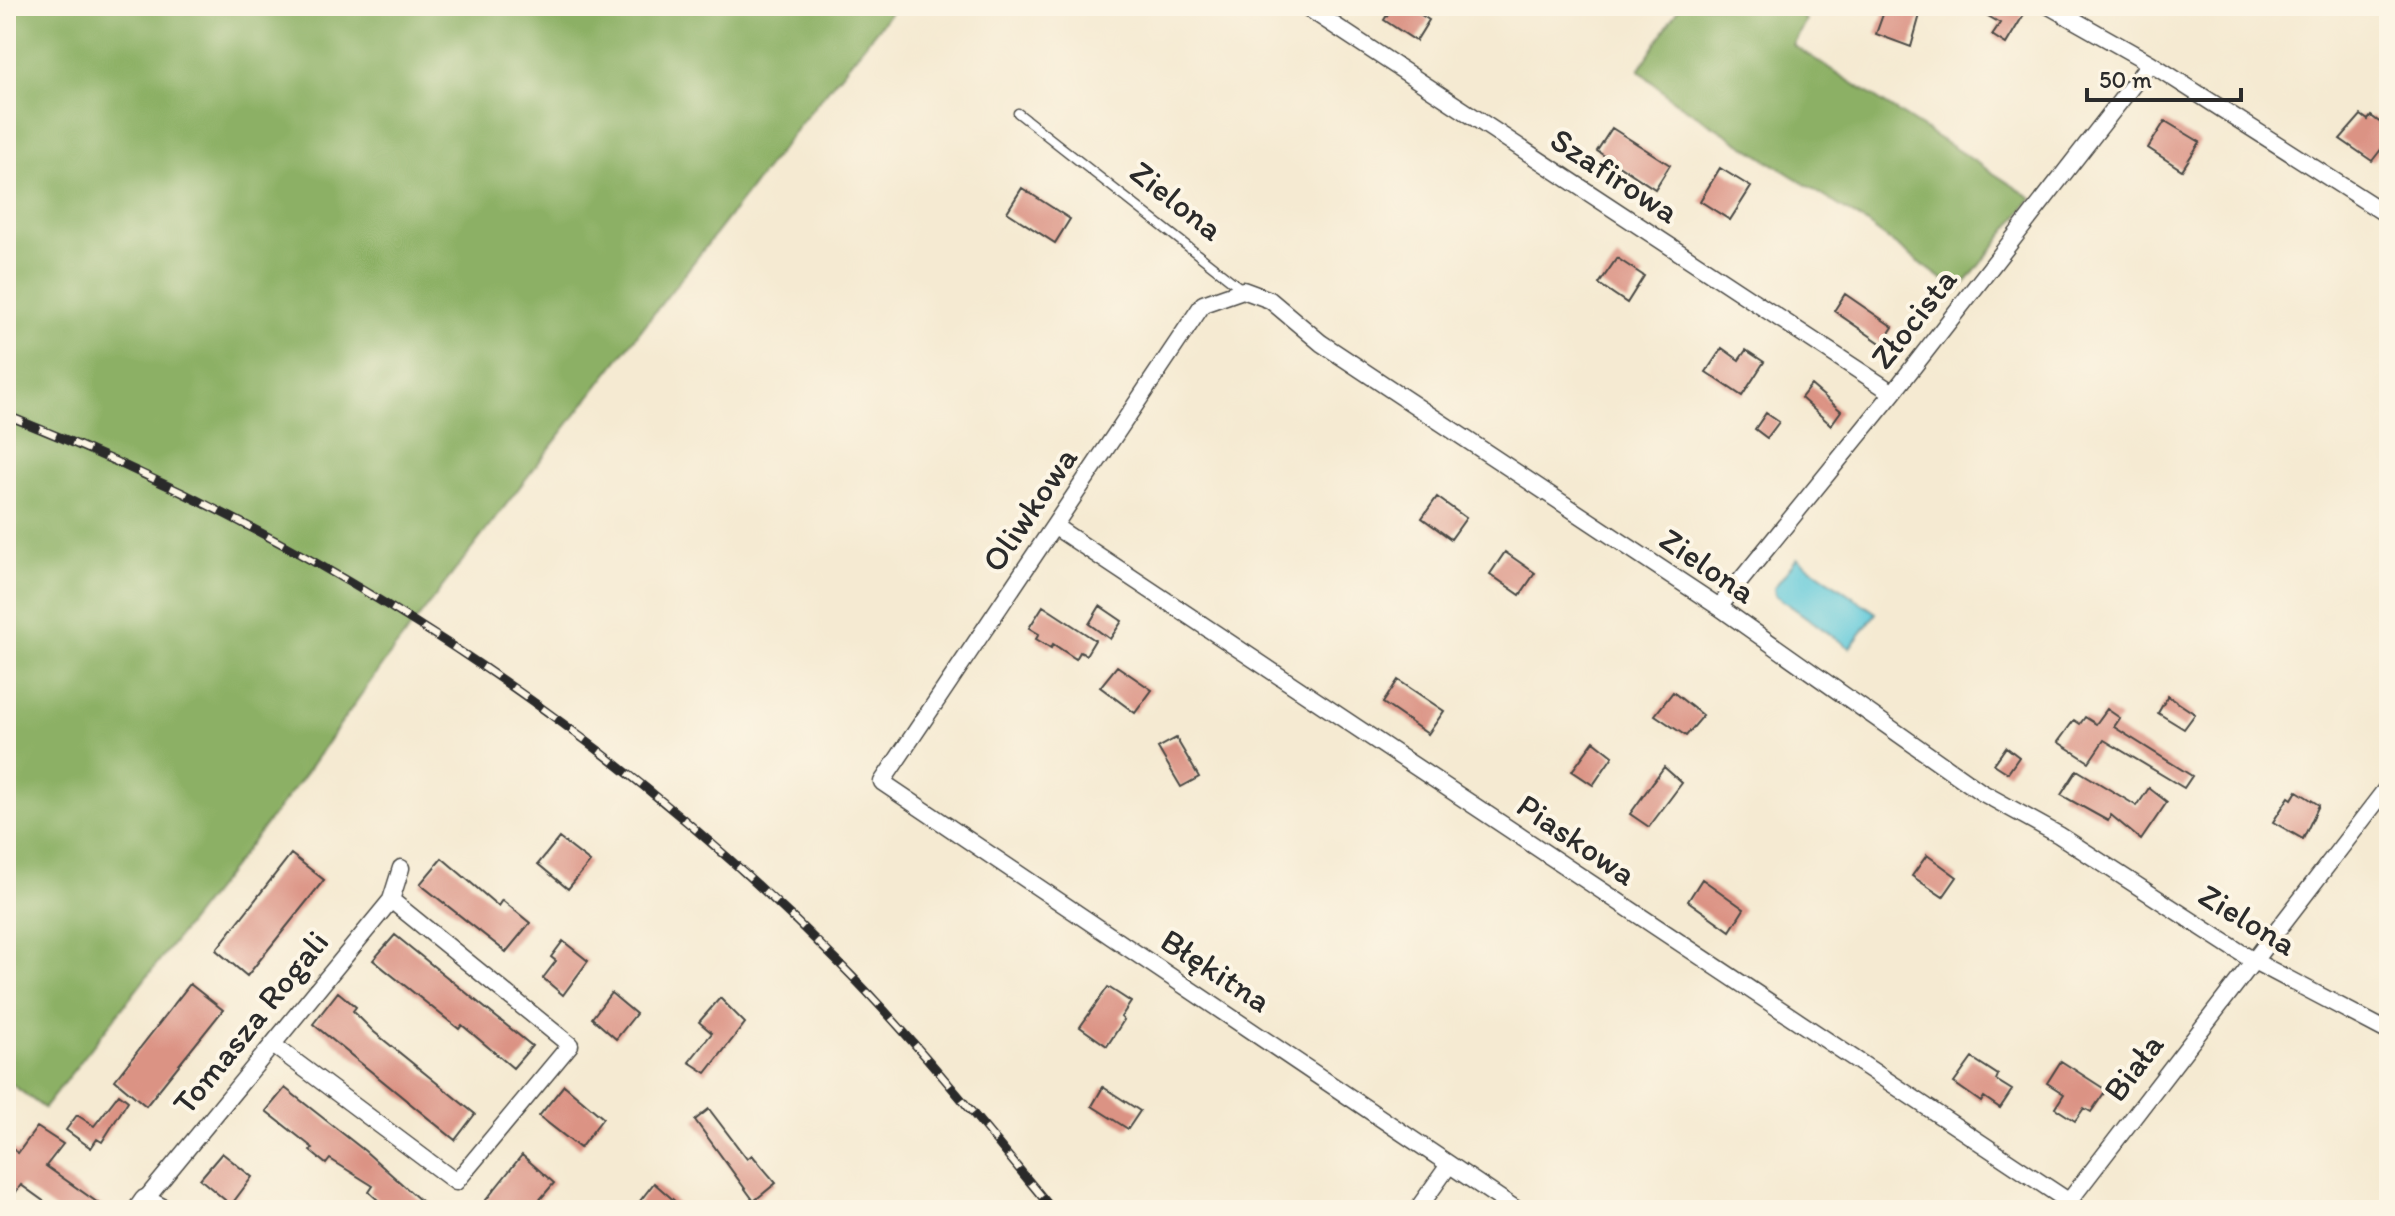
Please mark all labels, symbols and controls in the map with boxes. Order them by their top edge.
scale bar [2087,52,2241,102]
text: 50 m [2099,65,2152,94]
street label: Szafirowa [1543,119,1687,232]
street label: Zielona [1122,151,1232,250]
street label: Złocista [1861,259,1966,377]
street label: Oliwkowa [973,439,1086,580]
street label: Zielona [1652,519,1764,612]
street label: Piaskowa [1509,785,1645,894]
street label: Zielona [2191,874,2304,965]
street label: Błękitna [1153,920,1278,1021]
street label: Tomasza Rogali [164,922,337,1123]
street label: Biała [2095,1025,2172,1109]

